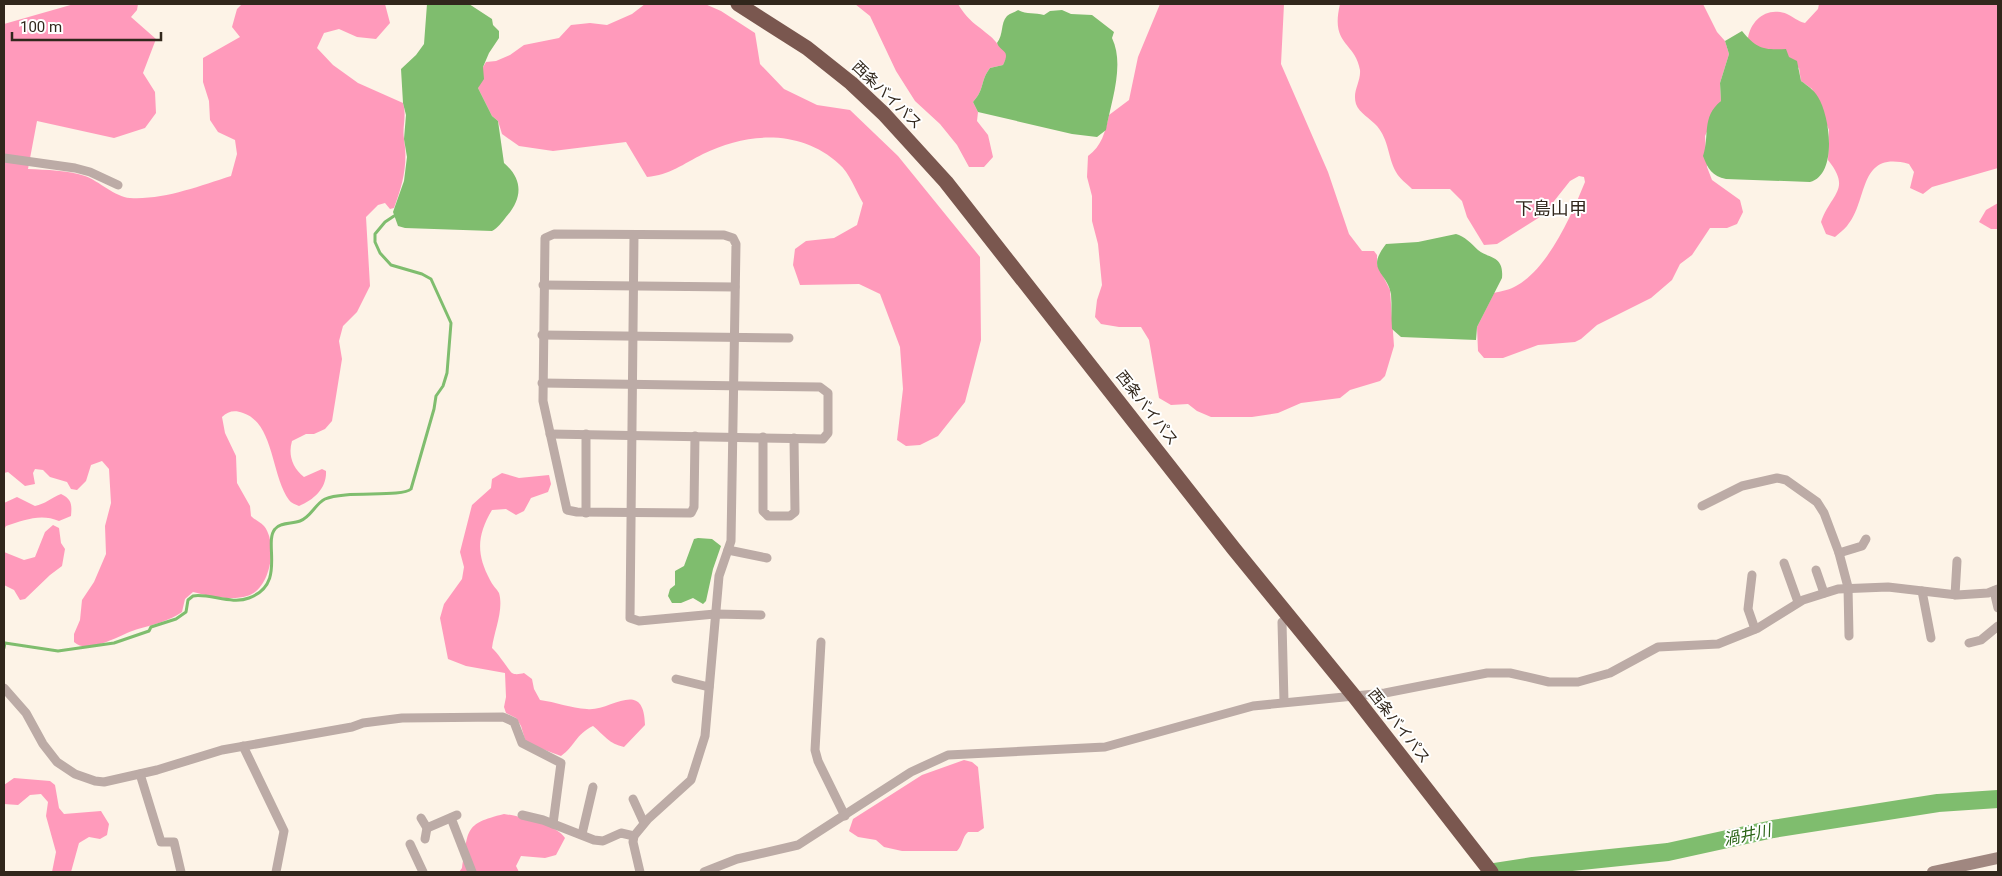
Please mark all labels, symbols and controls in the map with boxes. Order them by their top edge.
scale bar [12,10,161,42]
text: 100 m [20,18,62,36]
street label: 西条バイパス [848,57,926,133]
district label: 下島山甲 [1515,198,1587,219]
street label: 西条バイパス [1112,367,1182,449]
street label: 西条バイパス [1364,685,1434,767]
water label: 渦井川 [1722,820,1774,849]

